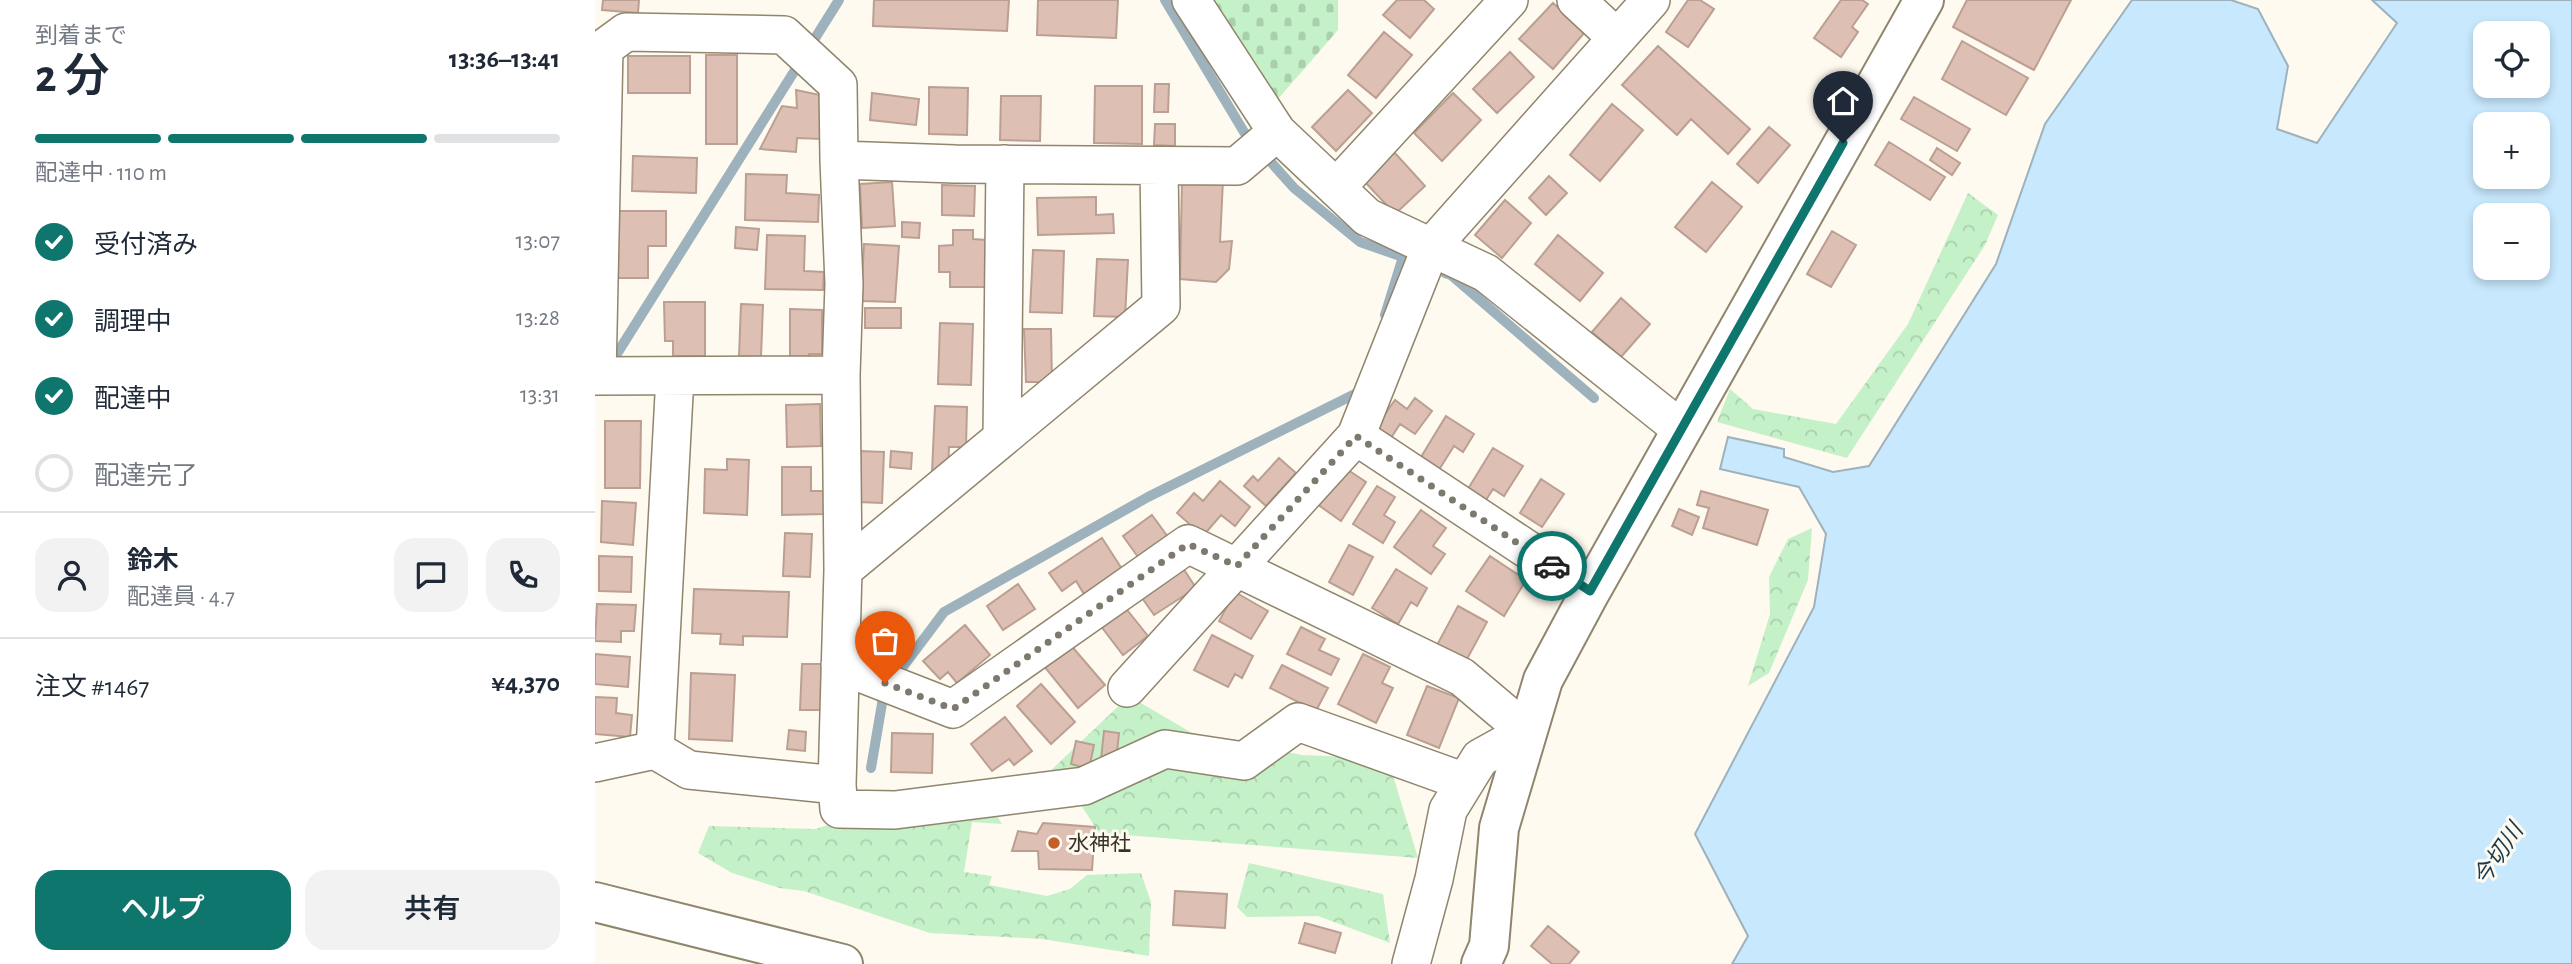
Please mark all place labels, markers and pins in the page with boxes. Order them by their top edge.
pin [1813,71,1873,143]
pin [855,611,915,683]
place label: 水神社 [1068,832,1131,854]
marker: 水神社 [1046,835,1062,851]

